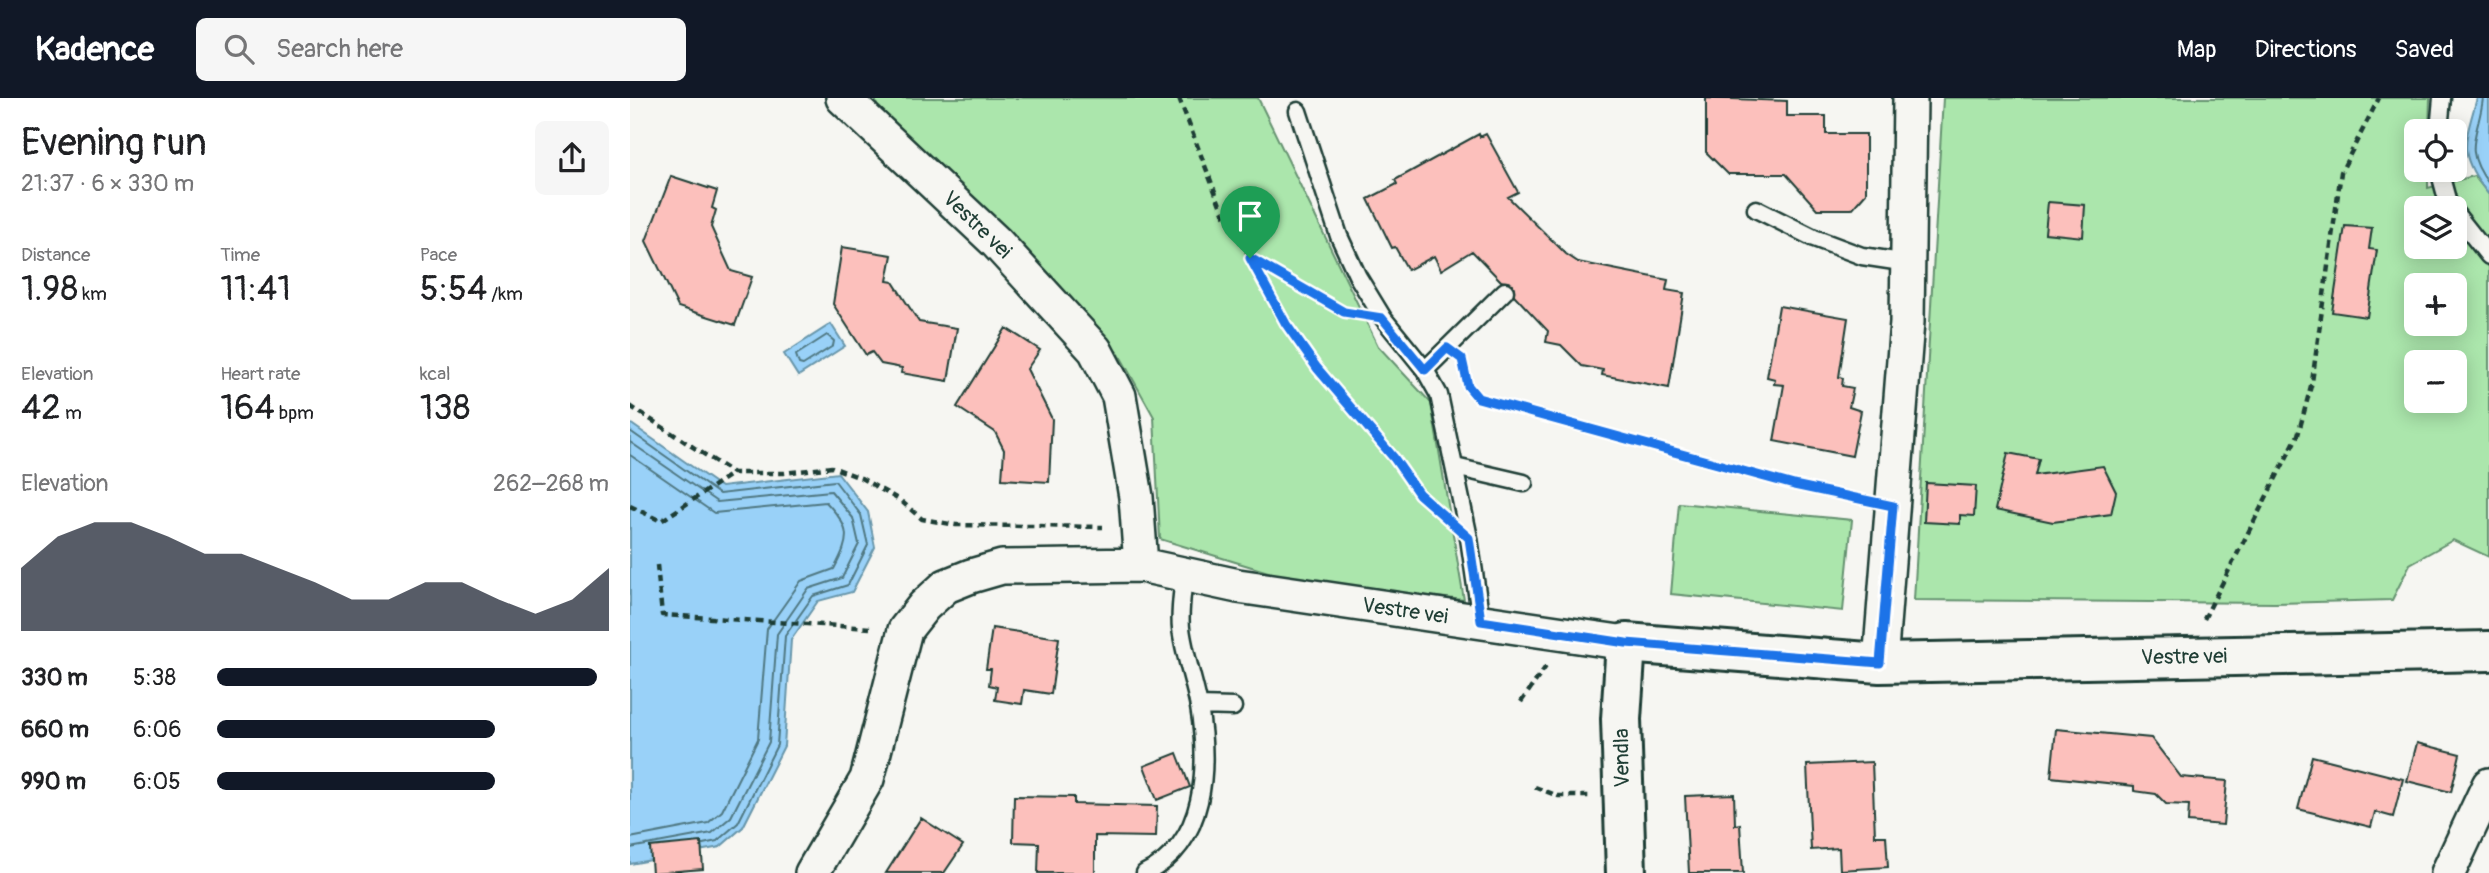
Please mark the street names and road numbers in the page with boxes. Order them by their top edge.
street label: Vestre vei [937,185,1018,265]
street label: Vestre vei [1360,592,1450,630]
street label: Vestre vei [2141,643,2228,671]
street label: Vendla [1608,728,1636,788]

